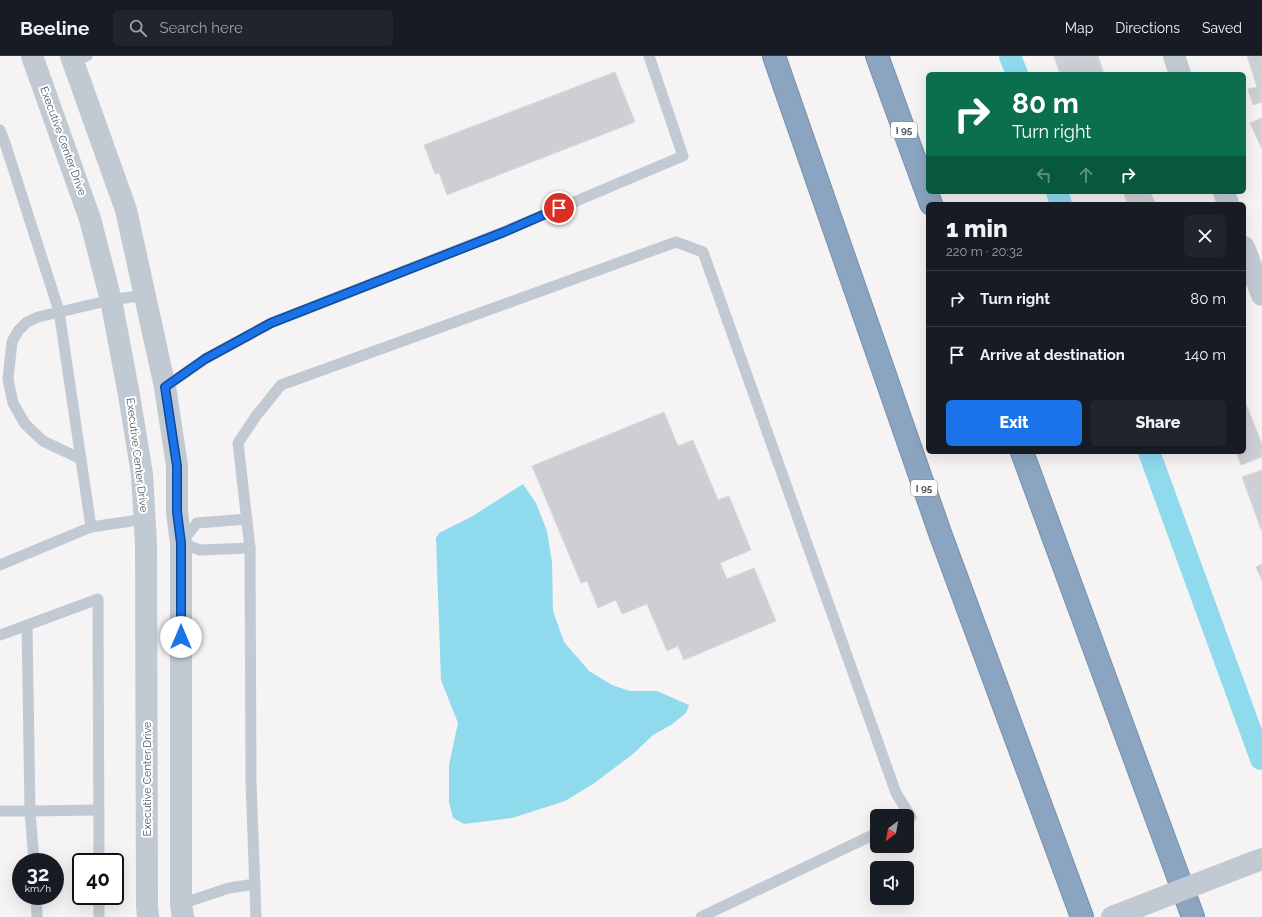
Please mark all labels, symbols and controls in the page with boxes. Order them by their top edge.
search box [113,10,393,46]
text: Beeline [20,17,89,39]
icon: search [127,17,149,39]
text: Search here [159,19,243,37]
text: Map [1065,20,1093,36]
text: Directions [1115,20,1180,36]
text: Saved [1202,20,1242,36]
street label: Executive Center Drive [37,85,89,198]
text: 80 m [1012,87,1079,120]
icon: right [946,88,998,140]
text: Turn right [1012,121,1091,142]
road number: I 95 [891,122,917,138]
icon: left [1033,164,1055,186]
icon: ahead [1075,164,1097,186]
icon: right [1117,164,1139,186]
pin [542,191,576,225]
icon: arrive [548,197,570,219]
text: 1 min [946,214,1008,243]
button: close [1184,215,1226,257]
text: 220 m · 20:32 [946,244,1023,259]
icon: right [946,288,968,310]
text: Turn right [980,290,1050,308]
text: 80 m [1190,290,1226,308]
icon: arrive [946,344,968,366]
text: Arrive at destination [980,346,1125,364]
text: 140 m [1185,346,1226,364]
street label: Executive Center Drive [124,397,151,513]
button: Exit [946,400,1082,446]
button: Share [1090,400,1226,446]
road number: I 95 [911,480,937,496]
position arrow [160,616,202,658]
street label: Executive Center Drive [141,721,154,837]
north arrow [870,809,914,853]
map controls [870,809,914,905]
speed limit sign: 40 [72,853,124,905]
button: sound [870,861,914,905]
text: 32 [27,862,49,886]
text: km/h [25,883,51,894]

